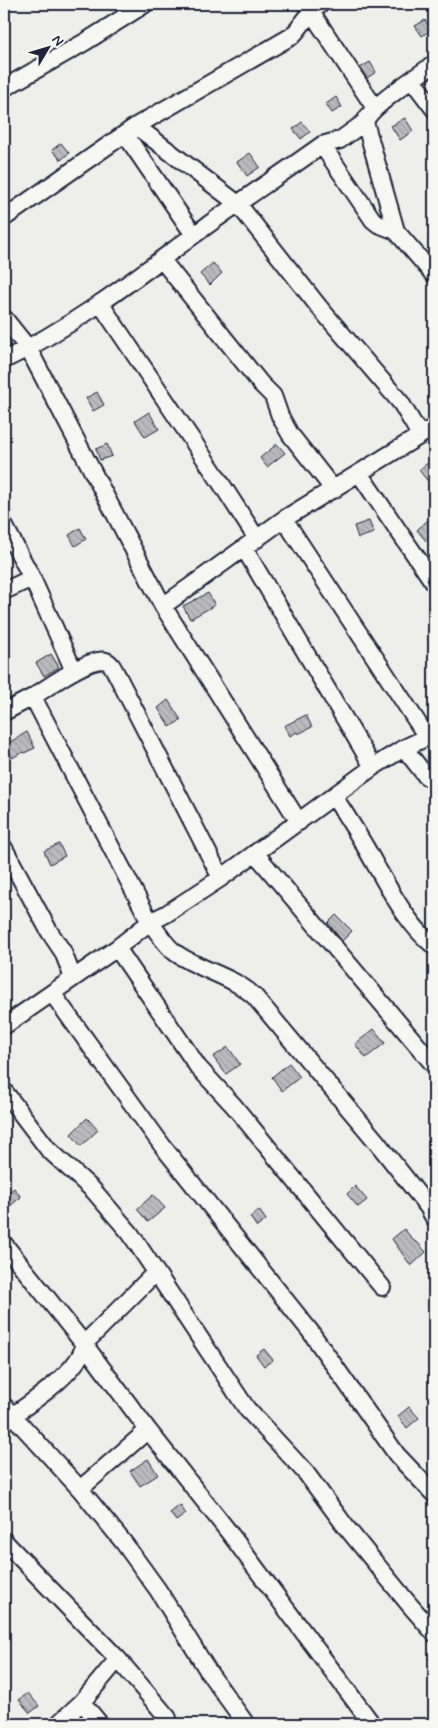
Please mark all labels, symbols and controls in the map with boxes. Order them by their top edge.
north arrow [22,22,72,72]
text: N [47,31,67,50]

